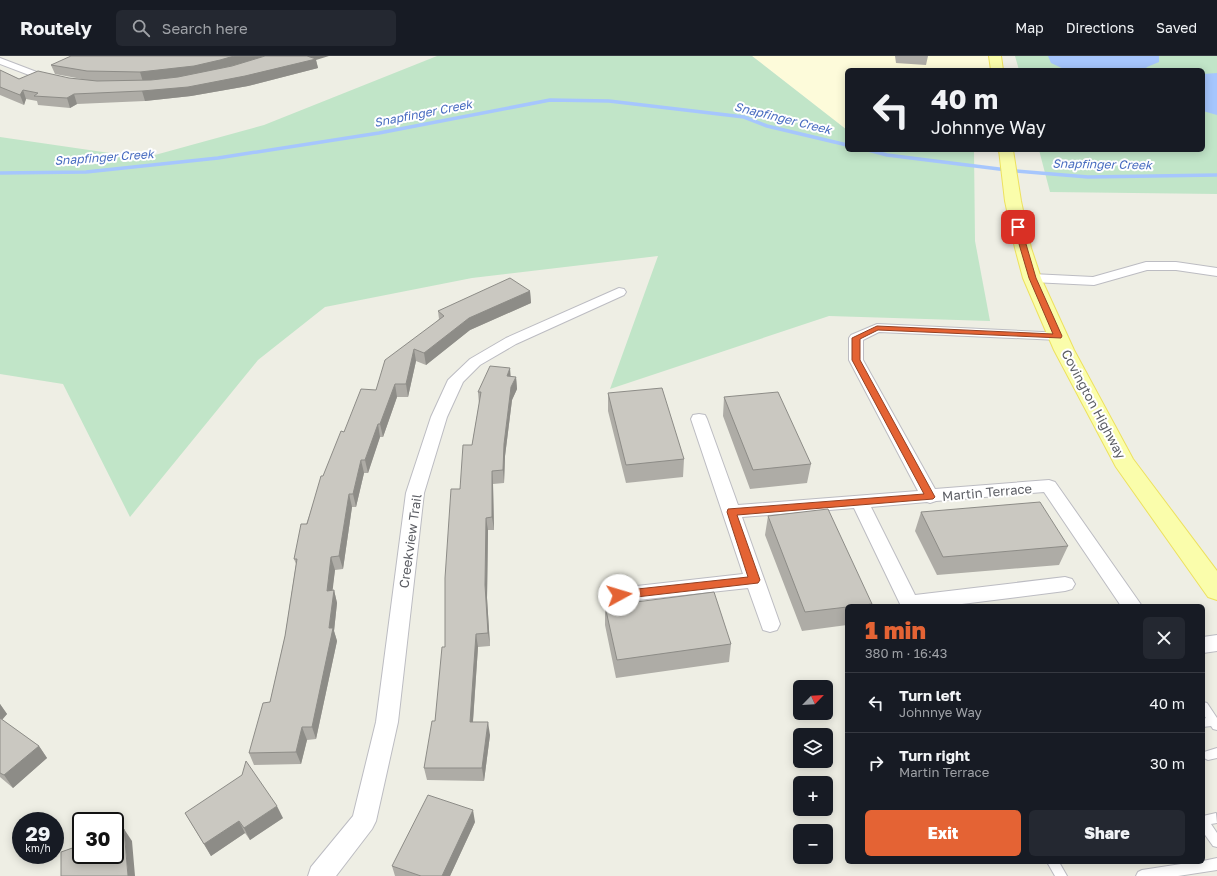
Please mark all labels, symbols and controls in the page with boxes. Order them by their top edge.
search box [116,10,396,46]
text: Routely [20,16,92,39]
icon: search [130,17,152,39]
text: Search here [162,19,248,37]
text: Map [1015,19,1044,36]
text: Directions [1066,19,1134,36]
text: Saved [1156,19,1197,36]
text: 40 m [931,82,998,115]
icon: left [865,84,917,136]
water label: Snapfinger Creek [373,96,474,130]
water label: Snapfinger Creek [733,99,834,138]
text: Johnnye Way [931,116,1046,138]
water label: Snapfinger Creek [54,146,155,168]
water label: Snapfinger Creek [1052,156,1153,172]
pin [1001,210,1035,244]
icon: arrive [1007,216,1029,238]
street label: Covington Highway [1058,347,1130,462]
street label: Martin Terrace [941,480,1033,504]
street label: Creekview Trail [395,493,425,589]
position arrow [598,574,640,616]
text: 1 min [865,615,926,644]
button: close [1143,617,1185,659]
text: 380 m · 16:43 [865,645,947,661]
north arrow [793,680,833,720]
map controls [793,680,833,864]
text: Turn left [899,686,961,704]
icon: left [865,692,887,714]
text: 40 m [1150,694,1185,712]
text: Johnnye Way [899,704,982,720]
button: layers [793,728,833,768]
text: Turn right [899,746,970,764]
icon: right [865,752,887,774]
text: 30 m [1150,754,1185,772]
text: Martin Terrace [899,764,989,780]
button: + [793,776,833,816]
button: Exit [865,810,1021,856]
button: Share [1029,810,1185,856]
speed limit sign: 30 [72,812,124,864]
text: 29 [26,821,50,845]
button: − [793,824,833,864]
text: km/h [25,842,51,854]

